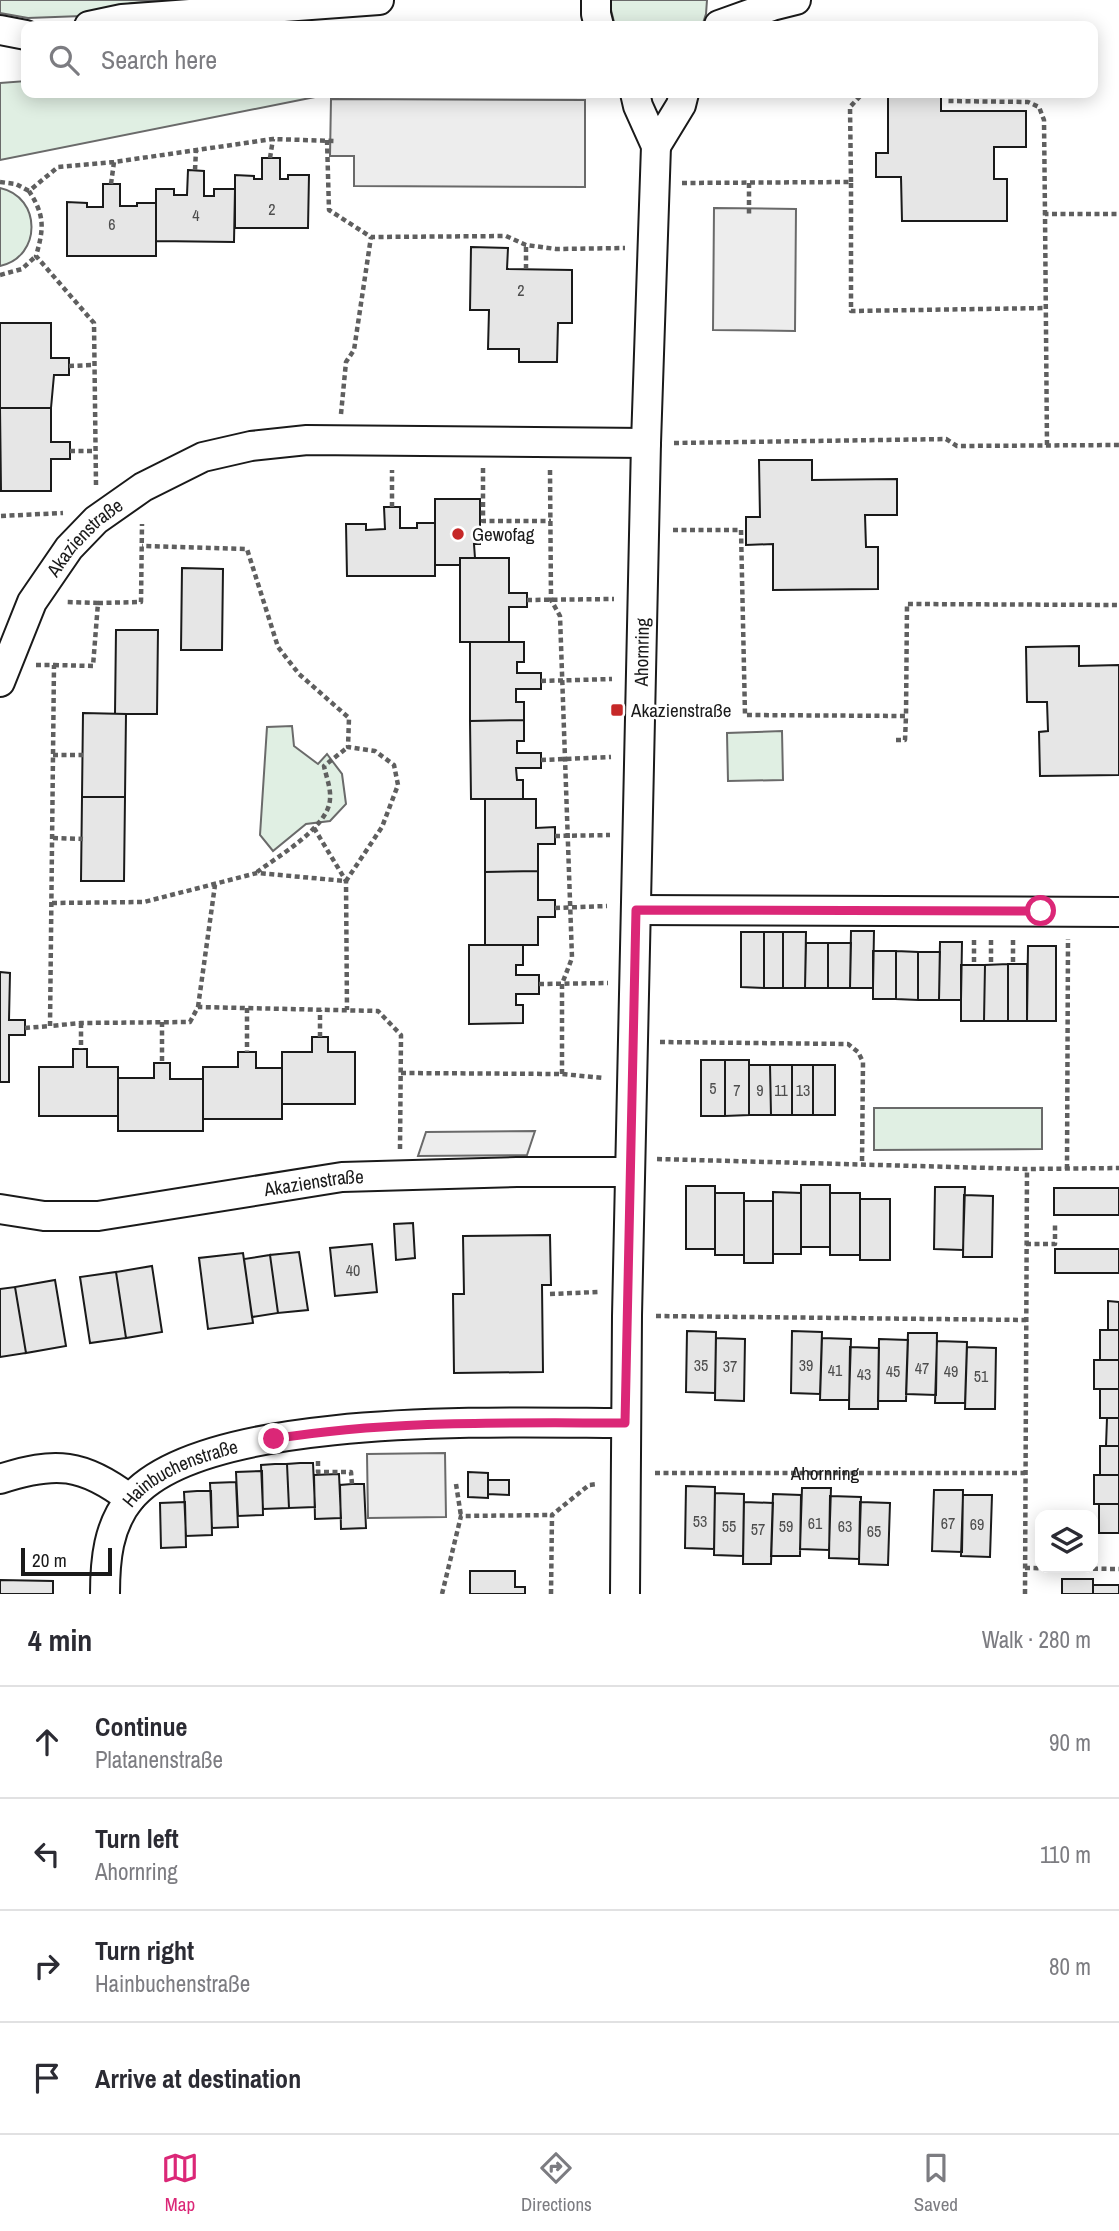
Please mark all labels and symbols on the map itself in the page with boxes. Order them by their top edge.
house number: 2 [268,198,276,220]
house number: 4 [192,204,200,226]
house number: 6 [108,213,116,235]
house number: 2 [517,279,525,301]
street label: Akazienstraße [40,492,128,582]
place label: Gewofag [472,521,535,547]
marker: Gewofag [450,526,466,542]
street label: Ahornring [628,617,655,688]
place label: Akazienstraße [630,697,731,723]
marker: Akazienstraße [609,702,625,718]
route start [1025,895,1056,926]
house number: 5 [709,1077,717,1099]
house number: 7 [733,1079,741,1101]
house number: 9 [756,1079,764,1101]
house number: 11 [774,1079,789,1101]
house number: 13 [796,1079,810,1101]
street label: Akazienstraße [261,1163,364,1202]
house number: 40 [346,1259,360,1281]
house number: 35 [694,1354,708,1376]
house number: 39 [799,1354,813,1376]
house number: 37 [723,1355,737,1377]
house number: 47 [915,1357,929,1379]
house number: 41 [828,1359,843,1381]
house number: 45 [886,1360,900,1382]
house number: 49 [944,1360,958,1382]
house number: 43 [857,1363,871,1385]
house number: 51 [974,1365,989,1387]
route end [258,1423,289,1454]
street label: Hainbuchenstraße [116,1433,240,1512]
street label: Ahornring [790,1460,860,1486]
house number: 53 [693,1510,707,1532]
house number: 61 [808,1512,823,1534]
house number: 67 [941,1512,955,1534]
house number: 69 [970,1513,984,1535]
house number: 55 [722,1515,736,1537]
house number: 59 [779,1515,793,1537]
house number: 63 [838,1515,852,1537]
house number: 57 [751,1518,765,1540]
house number: 65 [867,1520,881,1542]
scale bar [21,1545,112,1577]

